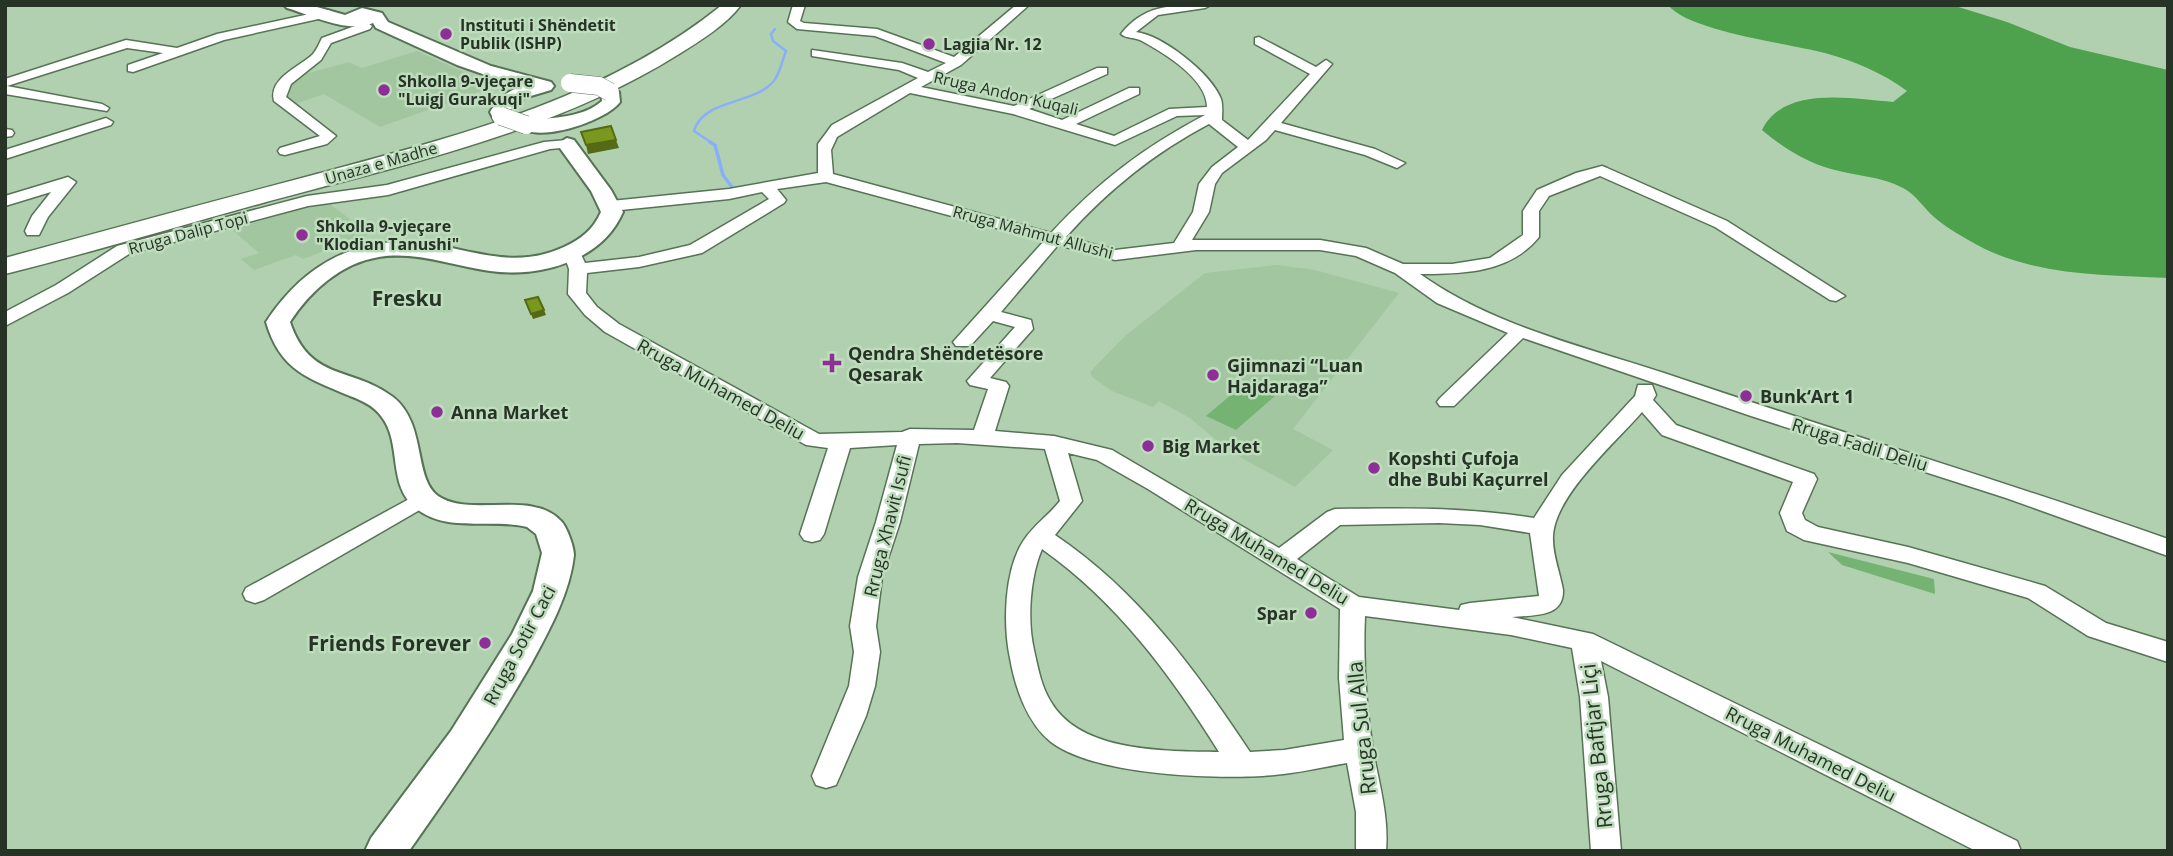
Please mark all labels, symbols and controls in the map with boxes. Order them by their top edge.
place label: Instituti i Shëndetit Publik (ISHP) [460,14,616,54]
marker: Instituti i Shëndetit Publik (ISHP) [438,26,454,42]
place label: Lagjia Nr. 12 [943,33,1042,55]
marker: Lagjia Nr. 12 [921,36,937,52]
street label: Rruga Andon Kuqali [932,66,1080,120]
place label: Shkolla 9-vjeçare "Luigj Gurakuqi" [398,70,533,110]
marker: Shkolla 9-vjeçare "Luigj Gurakuqi" [376,82,392,98]
street label: Unaza e Madhe [322,136,440,190]
street label: Rruga Mahmut Allushi [950,200,1116,264]
street label: Rruga Dalip Topi [126,206,250,260]
place label: Shkolla 9-vjeçare "Klodian Tanushi" [316,215,459,255]
marker: Shkolla 9-vjeçare "Klodian Tanushi" [294,227,310,243]
district label: Fresku [372,284,442,312]
street label: Rruga Muhamed Deliu [633,333,809,445]
place label: Qendra Shëndetësore Qesarak [848,341,1044,386]
marker: Qendra Shëndetësore Qesarak [822,353,842,373]
place label: Gjimnazi “Luan Hajdaraga” [1227,353,1363,398]
marker: Gjimnazi “Luan Hajdaraga” [1205,367,1221,383]
place label: Bunk‘Art 1 [1760,384,1854,408]
marker: Bunk‘Art 1 [1738,388,1754,404]
place label: Anna Market [451,400,568,424]
marker: Anna Market [429,404,445,420]
street label: Rruga Fadil Deliu [1789,412,1931,476]
place label: Big Market [1162,434,1260,458]
marker: Big Market [1140,438,1156,454]
place label: Kopshti Çufoja dhe Bubi Kaçurrel [1388,446,1548,491]
street label: Rruga Xhavit Isufi [858,453,916,599]
marker: Kopshti Çufoja dhe Bubi Kaçurrel [1366,460,1382,476]
street label: Rruga Muhamed Deliu [1180,492,1354,610]
street label: Rruga Sotir Caci [477,581,561,709]
place label: Spar [1257,601,1297,625]
marker: Spar [1303,605,1319,621]
place label: Friends Forever [308,629,471,657]
marker: Friends Forever [477,635,493,651]
street label: Rruga Sul Alla [1340,660,1382,796]
street label: Rruga Baftjar Liçi [1573,662,1619,830]
street label: Rruga Muhamed Deliu [1722,701,1900,807]

